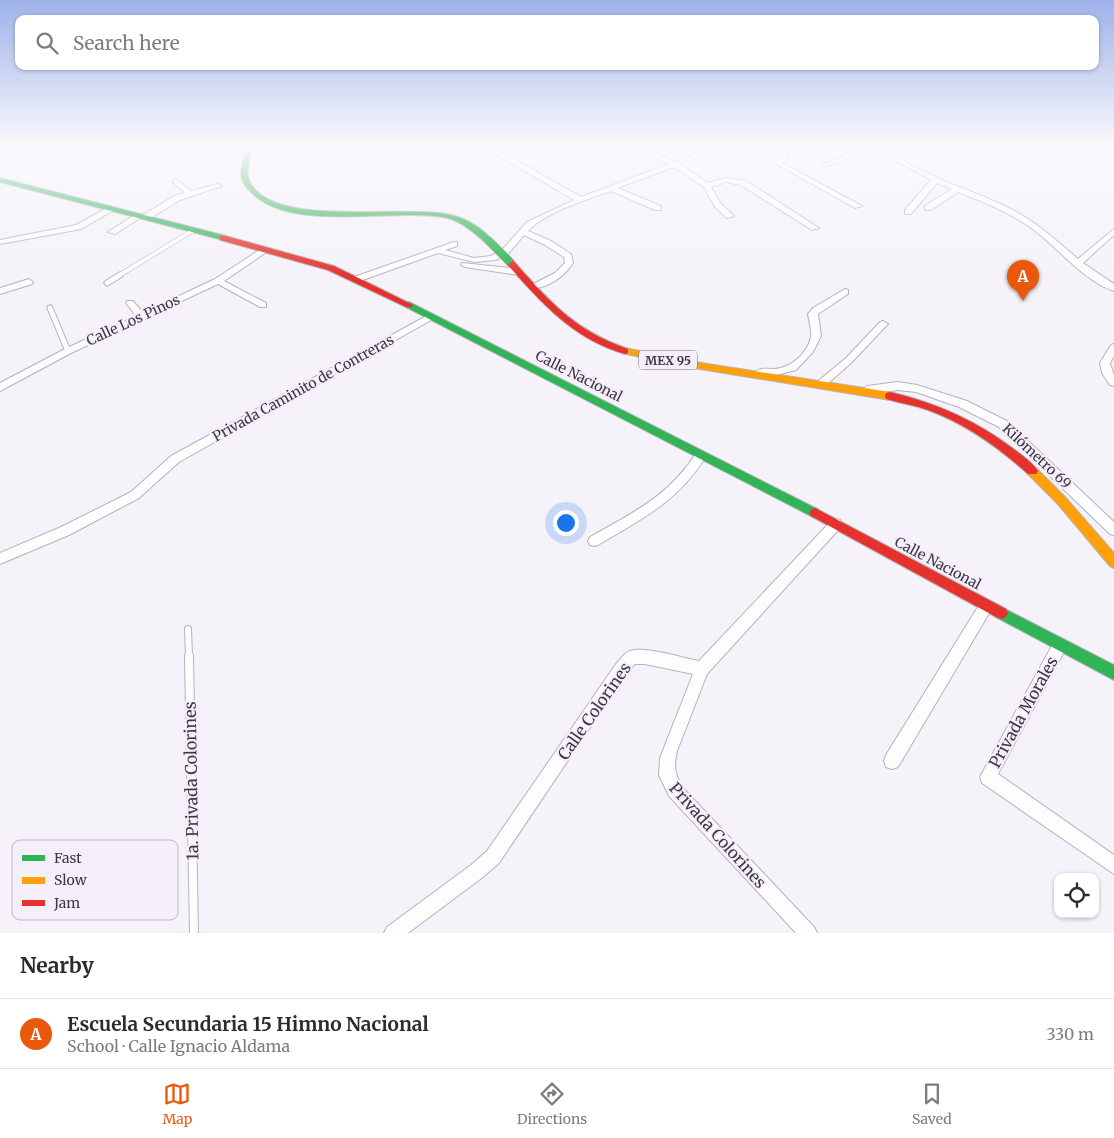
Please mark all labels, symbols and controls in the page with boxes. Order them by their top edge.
search box [15,15,1099,70]
icon: search [33,29,61,57]
text: Search here [73,31,180,55]
pin: A [1007,260,1039,301]
street label: Calle Los Pinos [83,290,183,350]
street label: Privada Caminito de Contreras [209,330,397,445]
street label: Calle Nacional [532,346,626,406]
road number: MEX 95 [639,350,697,370]
street label: Kilómetro 69 [999,419,1075,493]
your location [553,510,579,536]
street label: Calle Nacional [892,533,985,594]
street label: Privada Morales [984,653,1062,771]
street label: Calle Colorines [553,658,635,764]
street label: 1a. Privada Colorines [180,701,202,861]
street label: Privada Colorines [665,778,771,892]
legend [12,840,178,920]
text: Fast [54,849,82,867]
text: Slow [54,871,87,889]
map controls [1054,873,1099,918]
button: locate [1054,873,1099,918]
text: Jam [53,894,80,912]
text: Nearby [20,952,94,979]
text: Escuela Secundaria 15 Himno Nacional [67,1012,429,1036]
text: A [30,1024,42,1044]
text: 330 m [1047,1024,1094,1044]
text: School · Calle Ignacio Aldama [67,1036,290,1056]
tab: Map [162,1080,192,1128]
tab: Directions [517,1080,587,1128]
tab: Saved [912,1080,952,1128]

